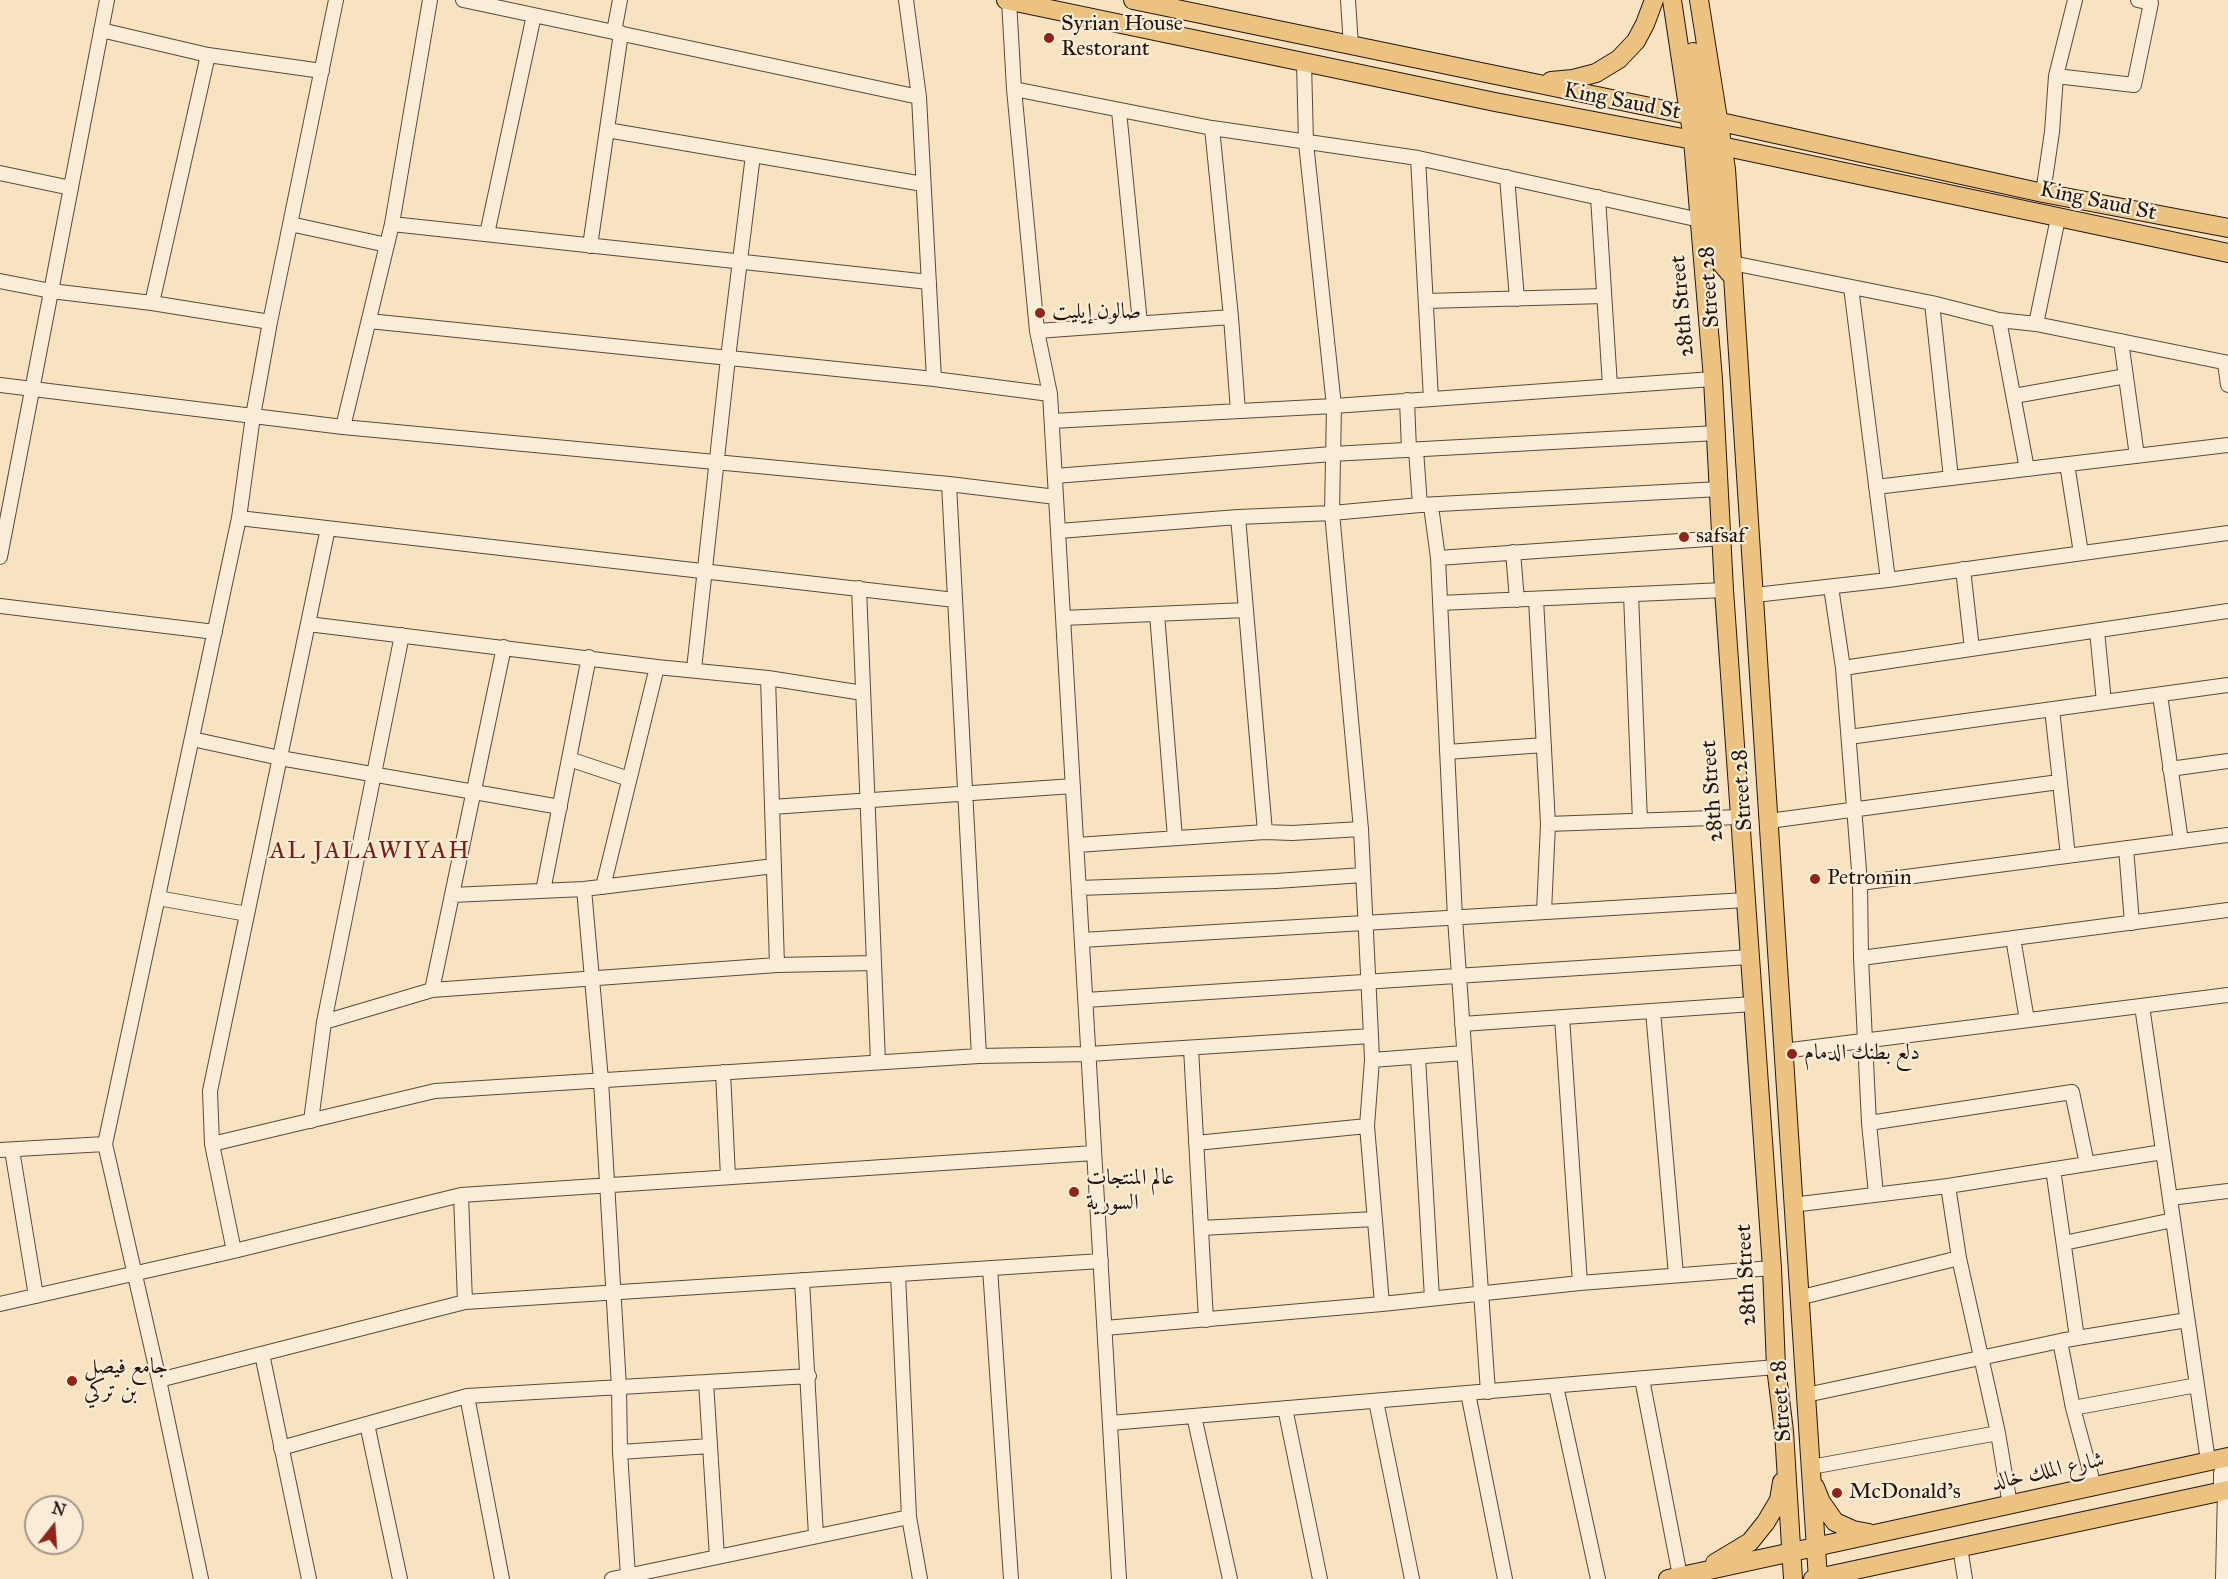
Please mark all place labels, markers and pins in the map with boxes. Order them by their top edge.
place label: Syrian House Restorant [1061,12,1183,63]
marker: Syrian House Restorant [1042,31,1056,45]
place label: صالون إيليت [1052,300,1141,326]
marker: صالون إيليت [1033,306,1047,320]
place label: safsaf [1696,524,1745,550]
marker: safsaf [1677,530,1691,544]
place label: Petromin [1827,866,1912,892]
marker: Petromin [1808,872,1822,886]
place label: دلع بطنك الدمام [1804,1041,1920,1067]
marker: دلع بطنك الدمام [1785,1047,1799,1061]
place label: عالم المنتجات السورية [1086,1166,1175,1218]
marker: عالم المنتجات السورية [1067,1185,1081,1199]
place label: جامع فيصل بن تركي [84,1355,168,1406]
marker: جامع فيصل بن تركي [65,1374,79,1388]
place label: McDonald's [1849,1480,1961,1506]
marker: McDonald's [1830,1486,1844,1500]

